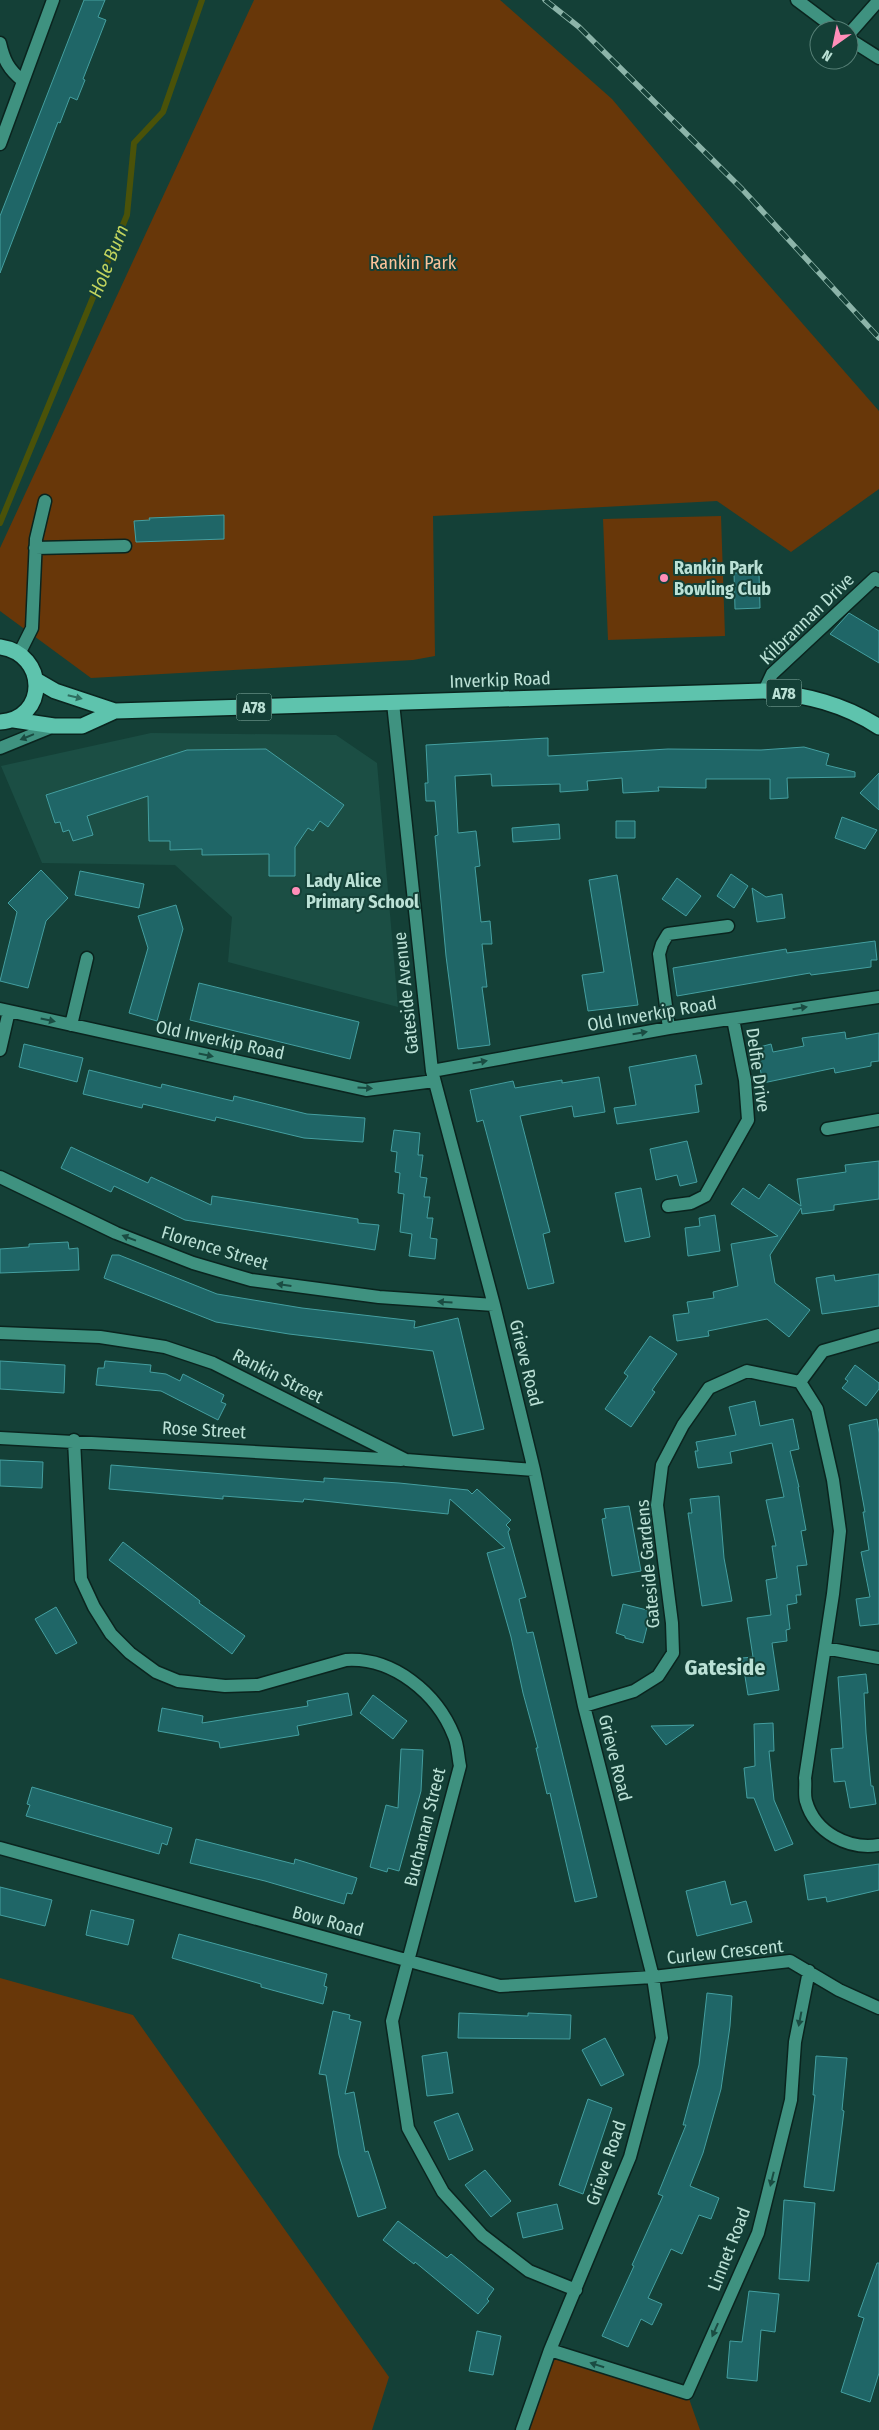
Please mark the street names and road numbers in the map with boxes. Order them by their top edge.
street label: Kilbrannan Drive [755,568,859,669]
street label: Inverkip Road [449,667,551,693]
road number: A78 [766,680,802,706]
road number: A78 [236,694,272,720]
street label: Gateside Avenue [389,931,423,1055]
street label: Old Inverkip Road [586,992,718,1036]
street label: Old Inverkip Road [154,1016,286,1064]
street label: Delfie Drive [741,1027,775,1114]
street label: Florence Street [159,1221,271,1275]
street label: Grieve Road [505,1317,547,1409]
street label: Rankin Street [229,1344,327,1408]
street label: Rose Street [161,1417,247,1443]
street label: Gateside Gardens [631,1498,665,1629]
street label: Grieve Road [594,1712,636,1804]
street label: Buchanan Street [400,1765,450,1889]
street label: Bow Road [290,1901,366,1941]
street label: Curlew Crescent [666,1935,784,1969]
street label: Grieve Road [581,2118,631,2208]
street label: Linnet Road [703,2204,755,2294]

